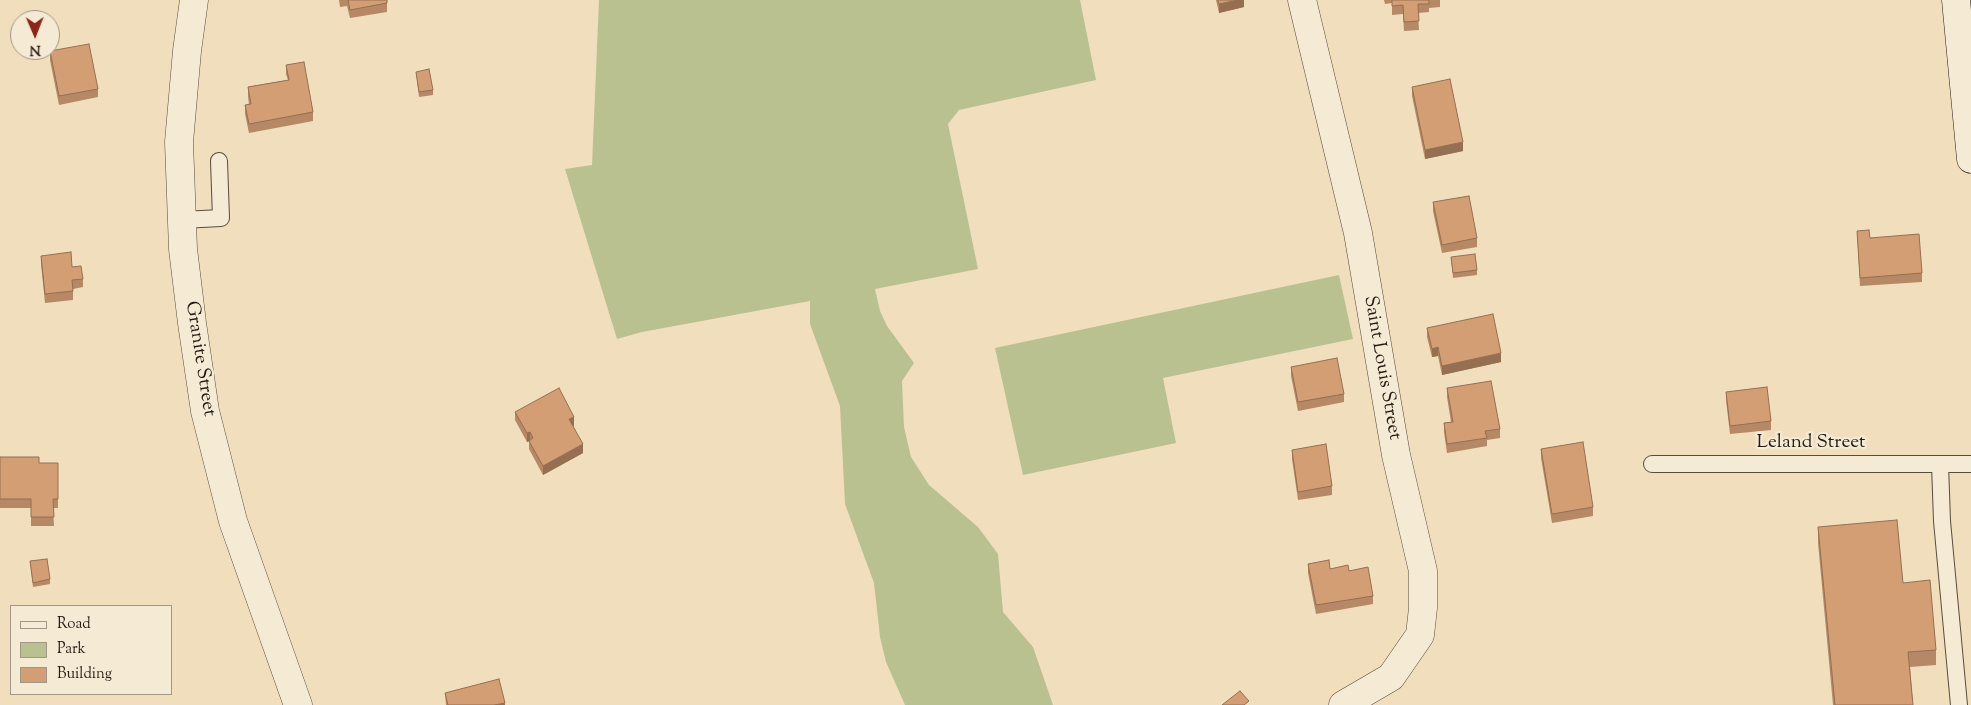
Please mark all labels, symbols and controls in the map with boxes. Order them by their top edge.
north arrow [10,10,60,60]
text: N [29,39,41,59]
street label: Saint Louis Street [1357,294,1405,442]
street label: Granite Street [179,300,219,418]
street label: Leland Street [1756,433,1866,455]
legend [10,605,172,695]
text: Road [57,614,91,635]
text: Park [57,639,86,660]
text: Building [57,664,112,685]

